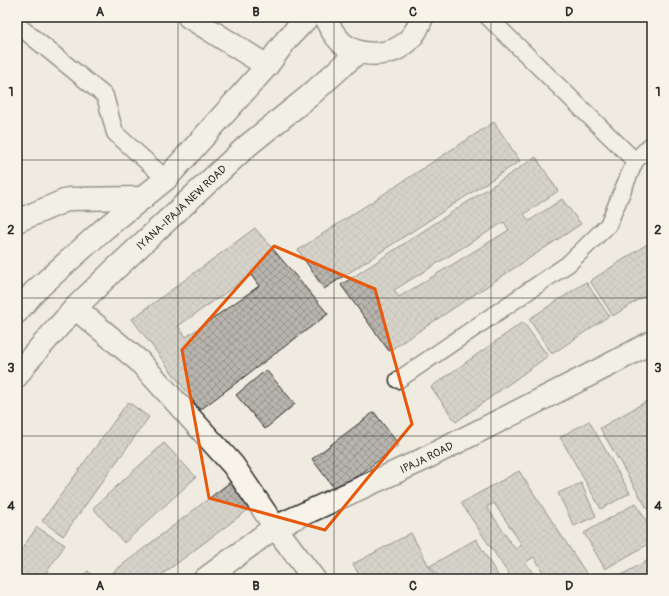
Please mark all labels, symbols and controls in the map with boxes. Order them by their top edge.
text: A [96,4,105,20]
text: B [252,4,260,20]
text: C [409,4,417,20]
text: D [565,4,573,20]
text: 1 [8,84,14,100]
text: 1 [655,84,661,100]
street label: IYANA-IPAJA NEW ROAD [134,162,229,252]
text: 2 [7,222,15,238]
text: 2 [654,222,662,238]
text: 3 [7,360,15,376]
text: 3 [654,360,662,376]
street label: IPAJA ROAD [398,439,455,476]
text: 4 [7,498,15,514]
text: 4 [654,498,662,514]
text: A [96,578,105,594]
text: B [252,578,260,594]
text: C [409,578,417,594]
text: D [565,578,573,594]

